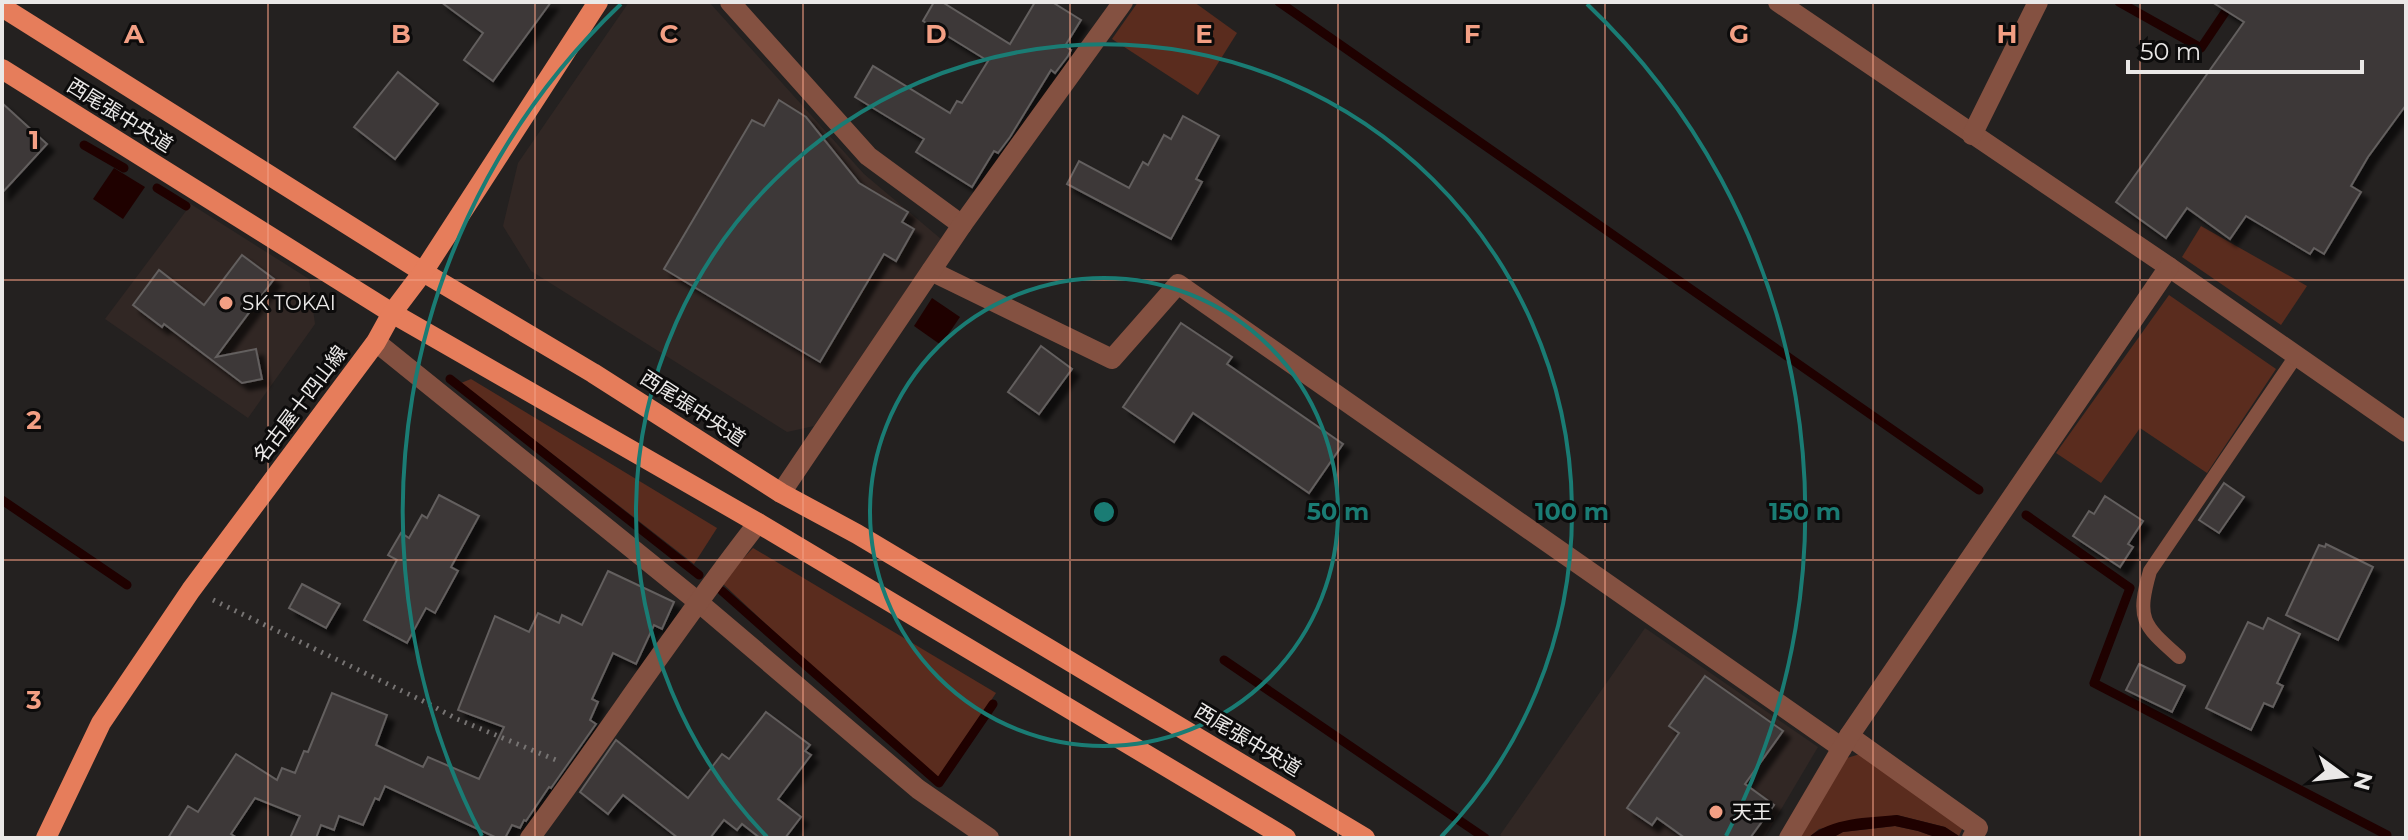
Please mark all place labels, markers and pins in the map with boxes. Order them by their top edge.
place label: SK TOKAI [242,291,336,315]
marker: SK TOKAI [217,294,235,312]
centre of rings [1090,498,1118,526]
place label: 天王 [1732,800,1772,824]
marker: 天王 [1707,803,1725,821]

